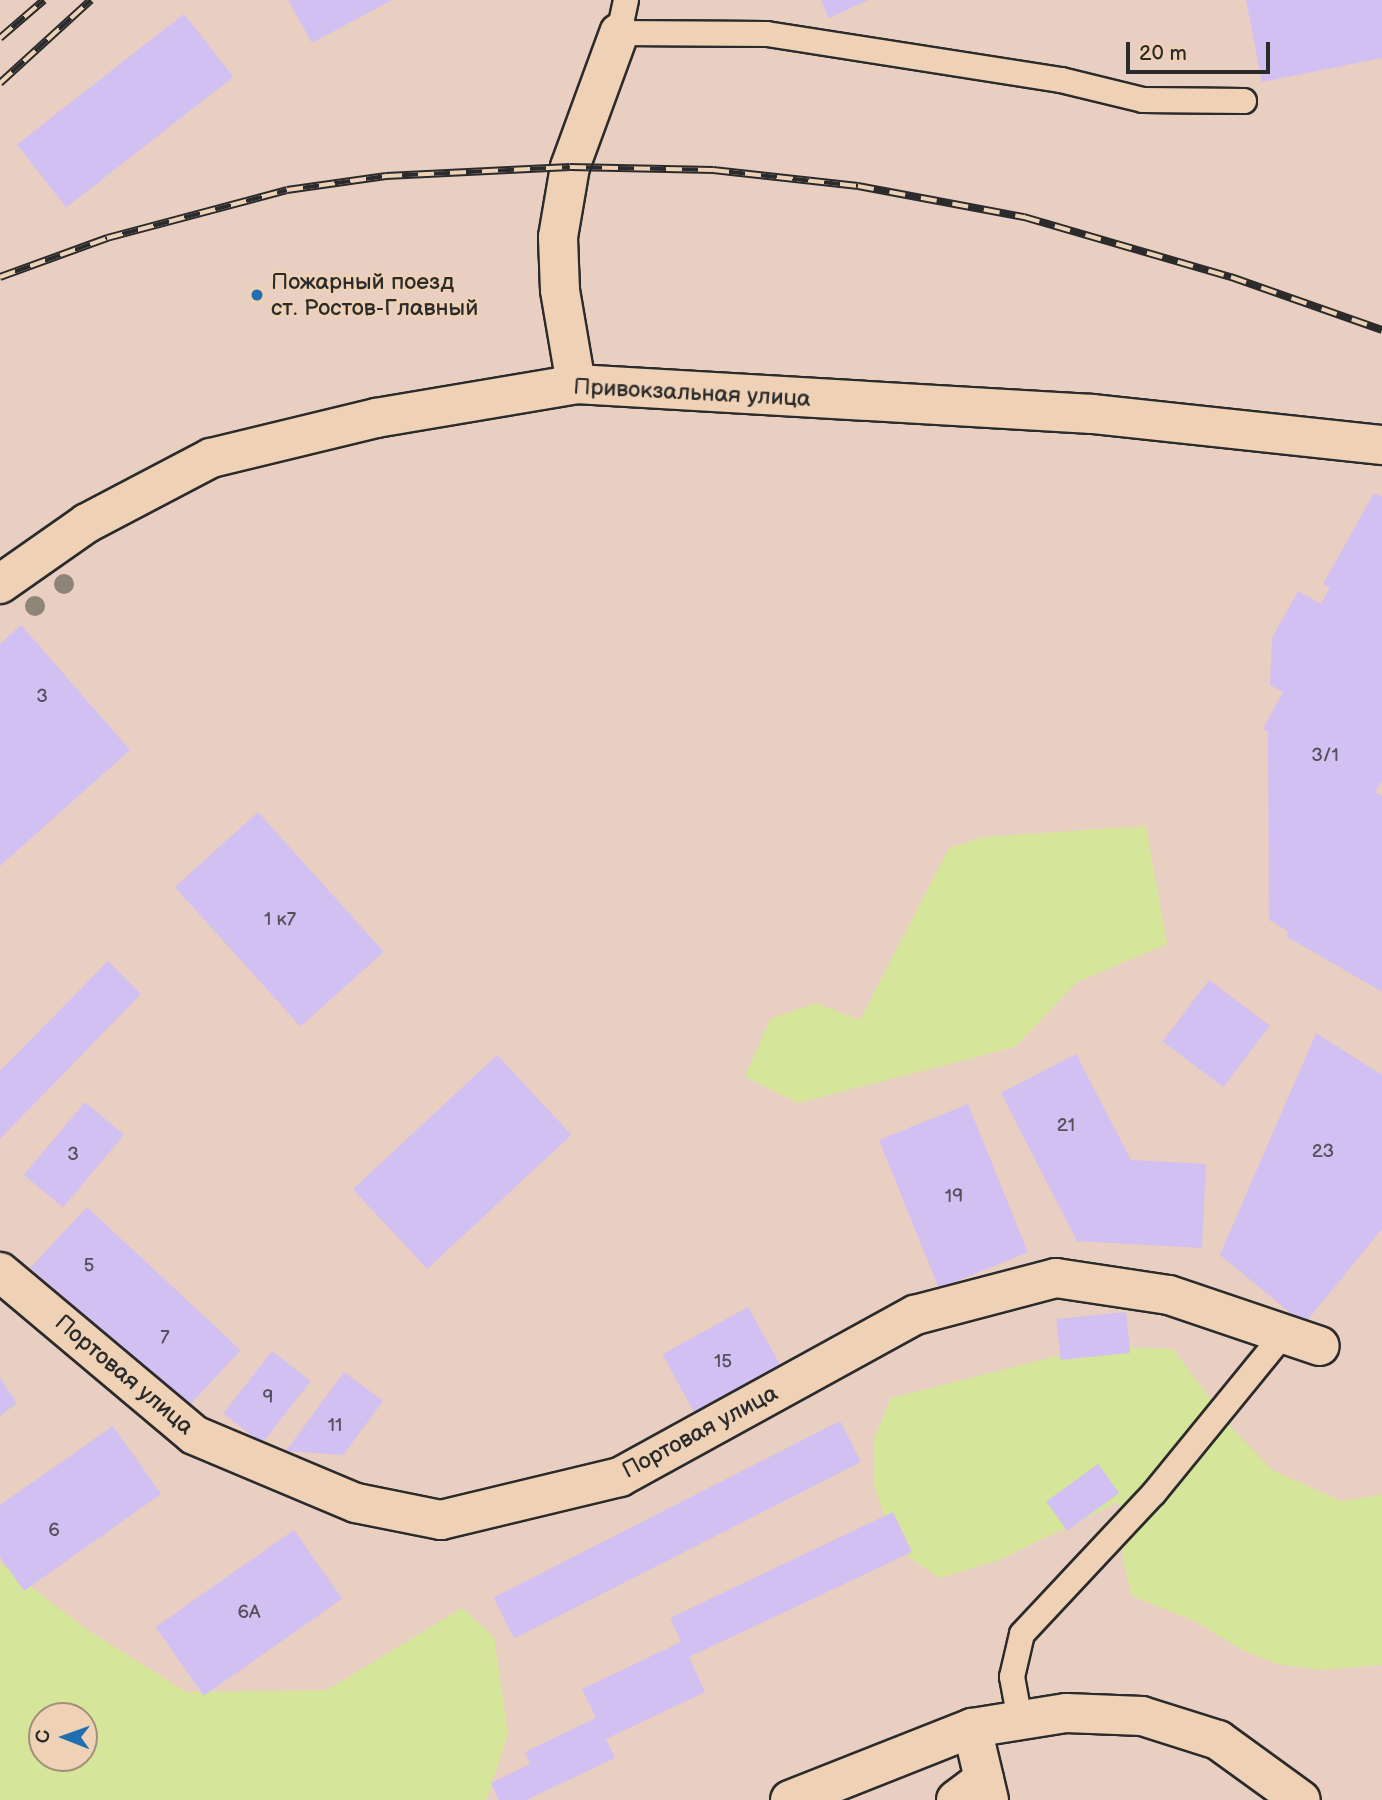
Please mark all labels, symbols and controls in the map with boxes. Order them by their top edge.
scale bar [1130,28,1274,72]
text: 20 m [1139,41,1187,66]
place label: Пожарный поезд ст. Ростов-Главный [271,268,478,322]
marker: Пожарный поезд ст. Ростов-Главный [249,287,265,303]
street label: Привокзальная улица [573,373,811,413]
house number: 3 [36,686,48,708]
house number: 3/1 [1311,745,1339,767]
house number: 1 к7 [264,909,296,931]
house number: 21 [1057,1115,1075,1137]
house number: 23 [1312,1141,1334,1163]
house number: 3 [67,1144,79,1166]
house number: 19 [945,1186,963,1208]
house number: 5 [84,1255,94,1277]
street label: Портовая улица [49,1309,199,1441]
house number: 7 [160,1327,170,1349]
house number: 15 [714,1351,732,1373]
street label: Портовая улица [617,1379,783,1485]
house number: 9 [263,1387,273,1409]
house number: 11 [328,1415,342,1437]
house number: 6 [48,1520,60,1542]
house number: 6А [237,1602,261,1624]
north arrow [28,1702,98,1772]
text: С [32,1730,55,1743]

